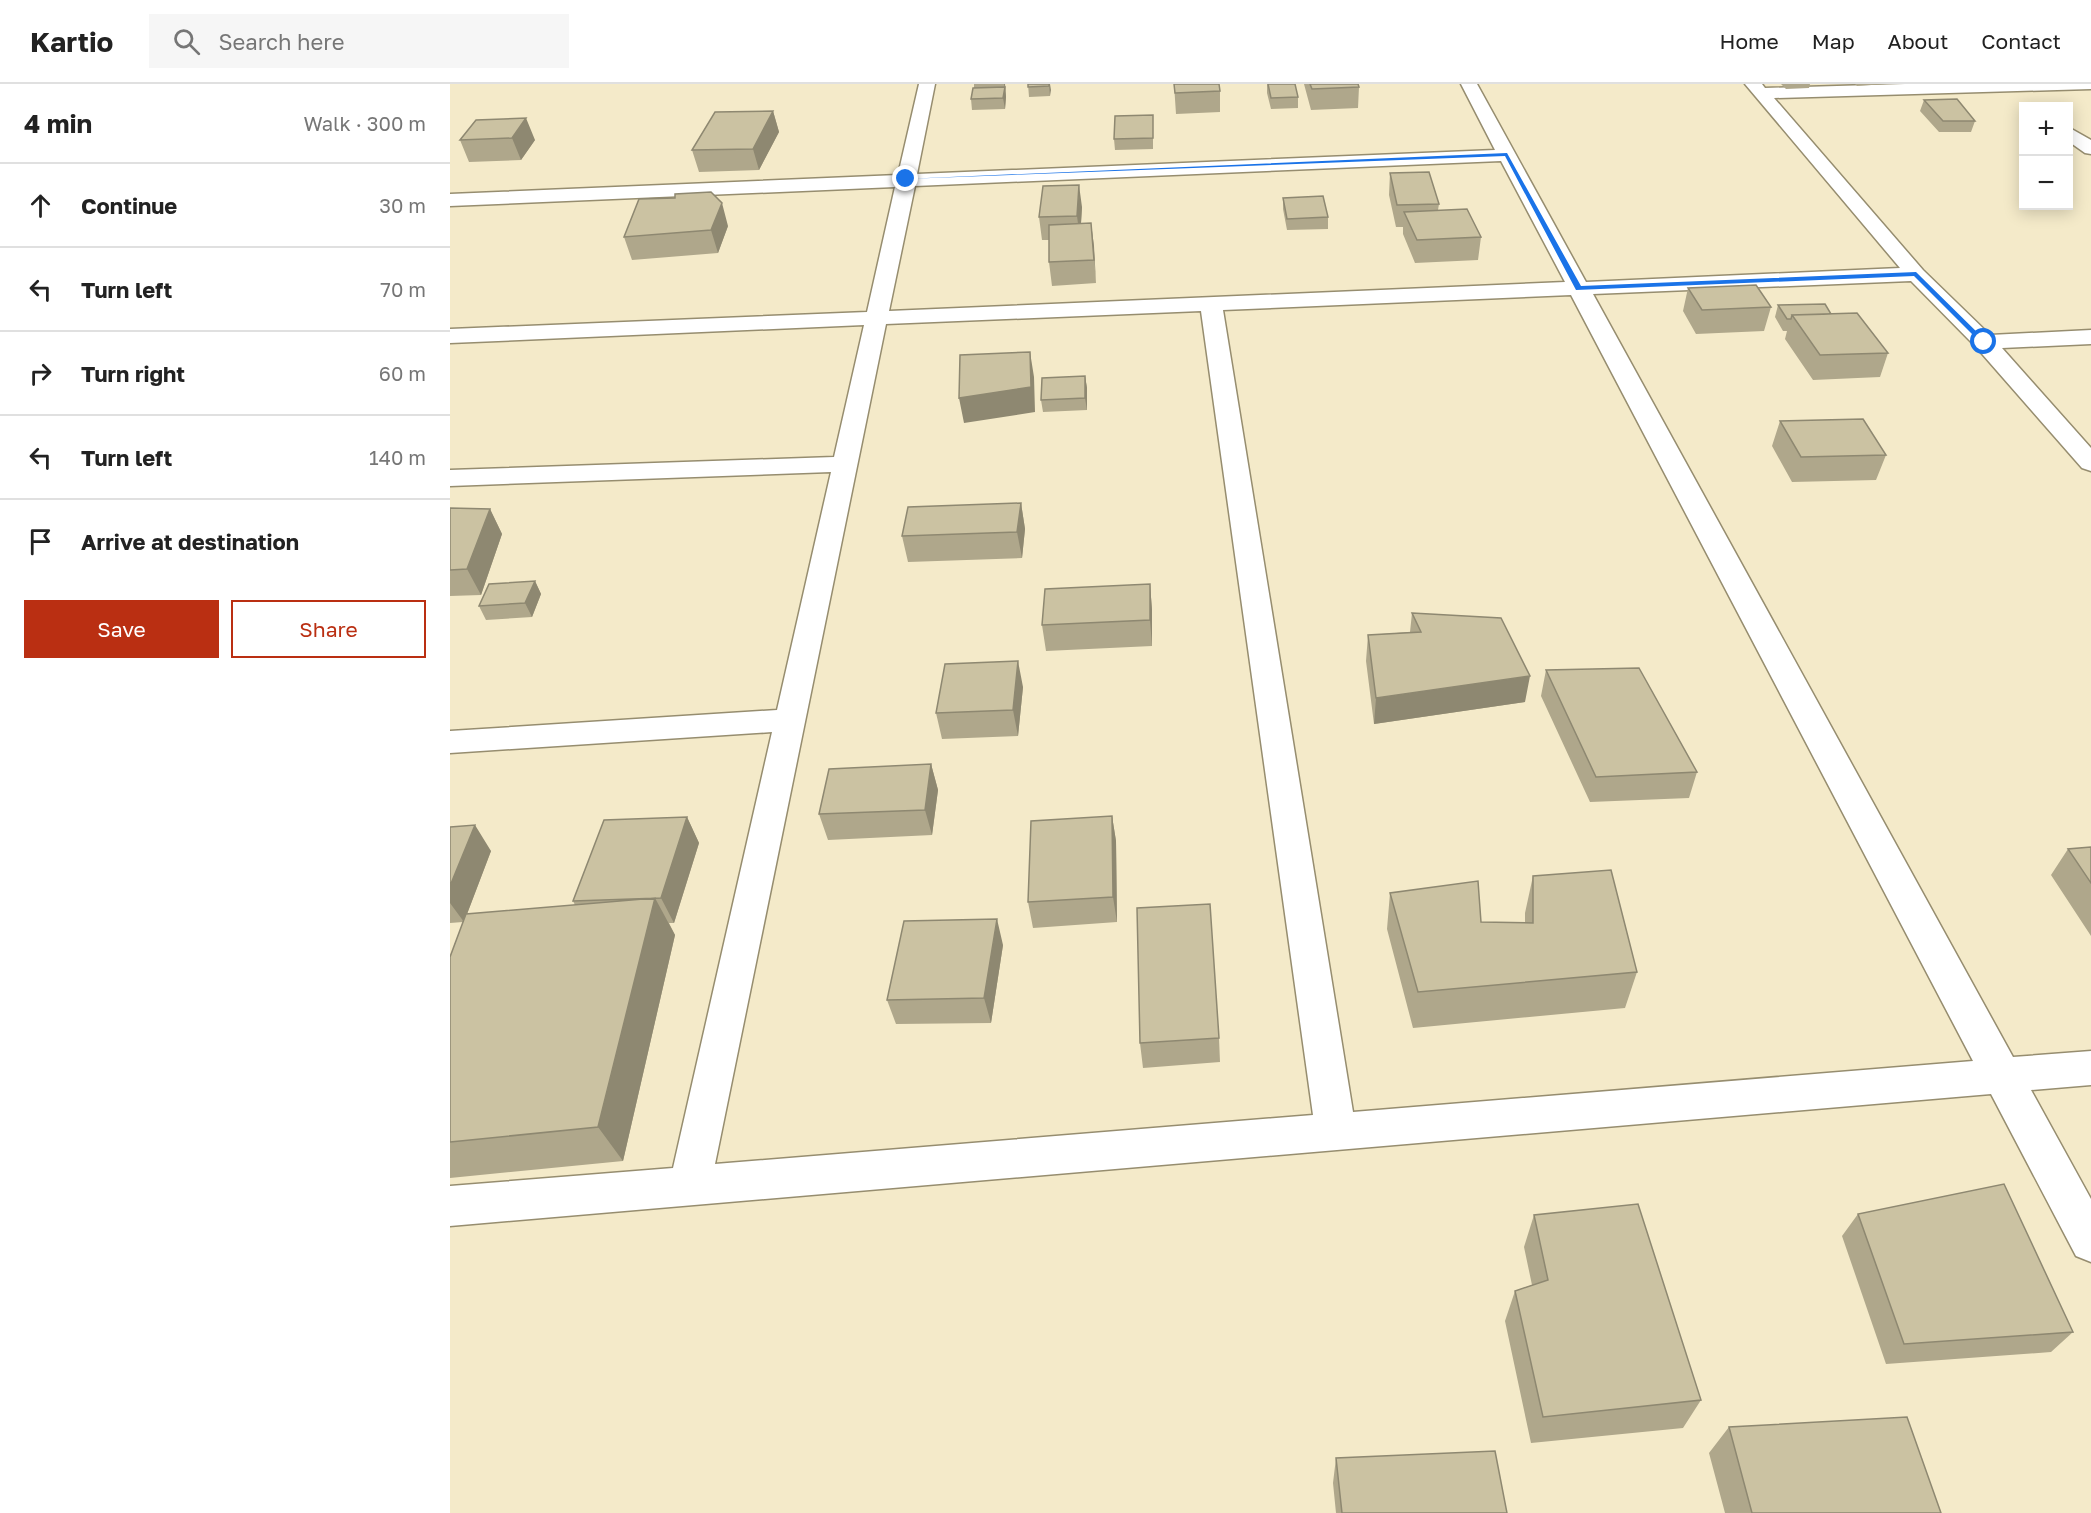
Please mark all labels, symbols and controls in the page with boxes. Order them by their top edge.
search box [149,14,569,68]
text: Kartio [30,25,113,58]
icon: search [170,25,203,58]
text: Search here [218,28,344,55]
text: Home [1719,28,1779,54]
text: Map [1812,28,1855,54]
text: About [1888,28,1948,54]
text: Contact [1981,28,2061,54]
map controls [2019,102,2073,210]
button: + [2019,102,2073,156]
text: 4 min [24,108,92,139]
text: Walk · 300 m [303,111,426,135]
button: − [2019,156,2073,210]
route end [892,165,918,191]
icon: ahead [24,189,57,222]
text: Continue [81,192,177,219]
text: 30 m [379,193,426,217]
icon: left [24,273,57,306]
text: Turn left [81,276,172,303]
text: 70 m [380,277,426,301]
route start [1970,328,1996,354]
icon: right [24,357,57,390]
text: Turn right [81,360,185,387]
text: 60 m [379,361,426,385]
icon: left [24,441,57,474]
text: Turn left [81,444,172,471]
text: 140 m [369,445,426,469]
icon: arrive [24,525,57,558]
text: Arrive at destination [81,528,299,555]
button: Save [24,600,219,658]
button: Share [231,600,426,658]

